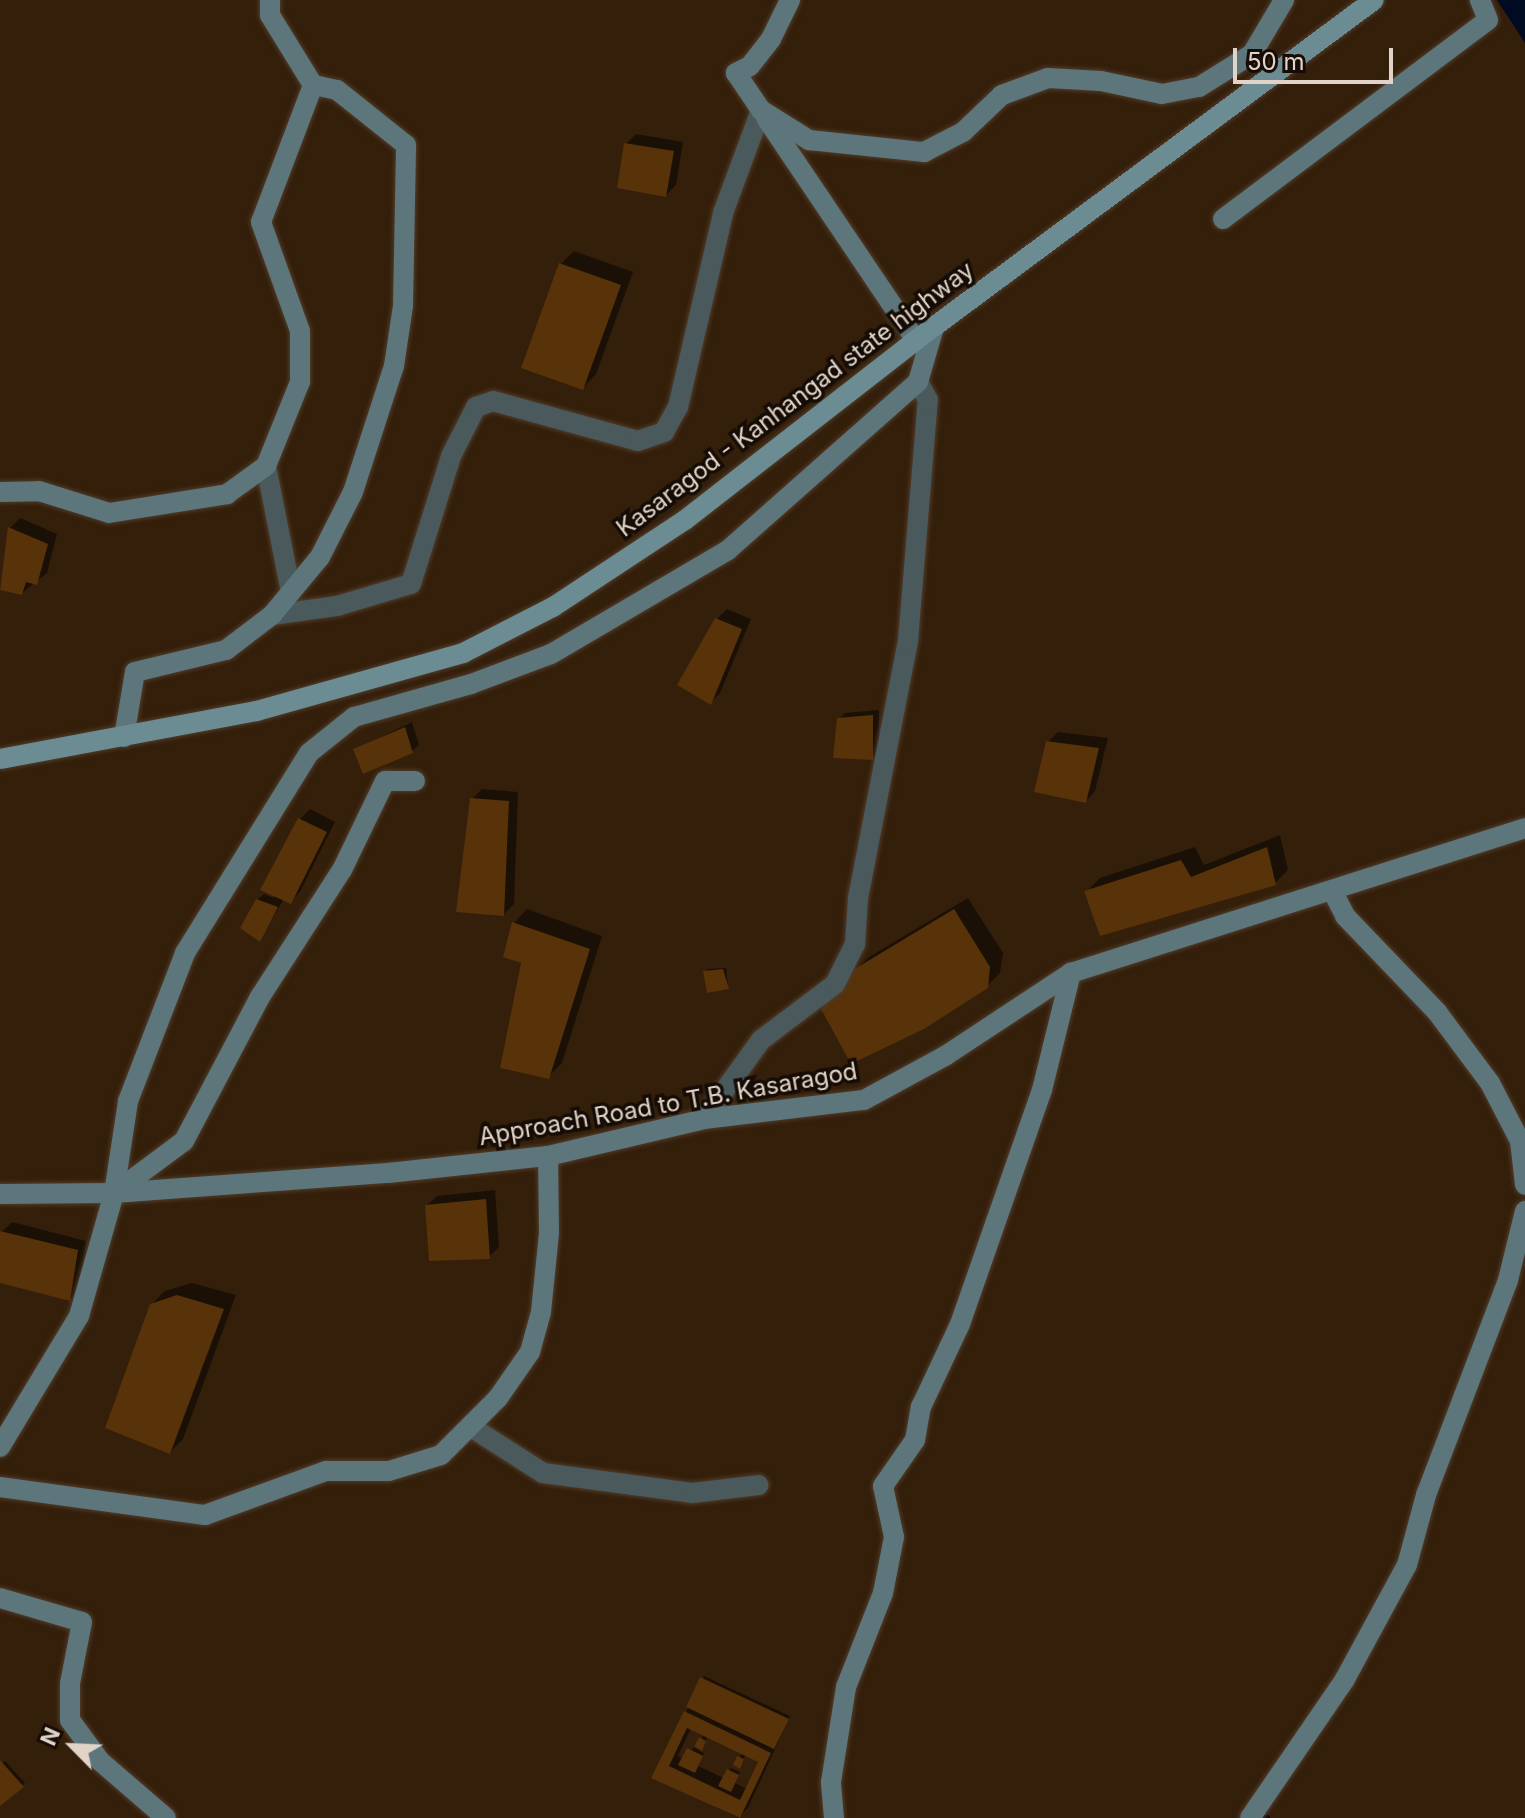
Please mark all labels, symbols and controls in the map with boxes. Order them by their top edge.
scale bar [1237,32,1397,82]
text: 50 m [1247,47,1305,76]
street label: Kasaragod - Kanhangad state highway [611,255,979,543]
street label: Approach Road to T.B. Kasaragod [477,1056,859,1152]
north arrow [32,1706,112,1786]
text: N [35,1723,65,1749]

